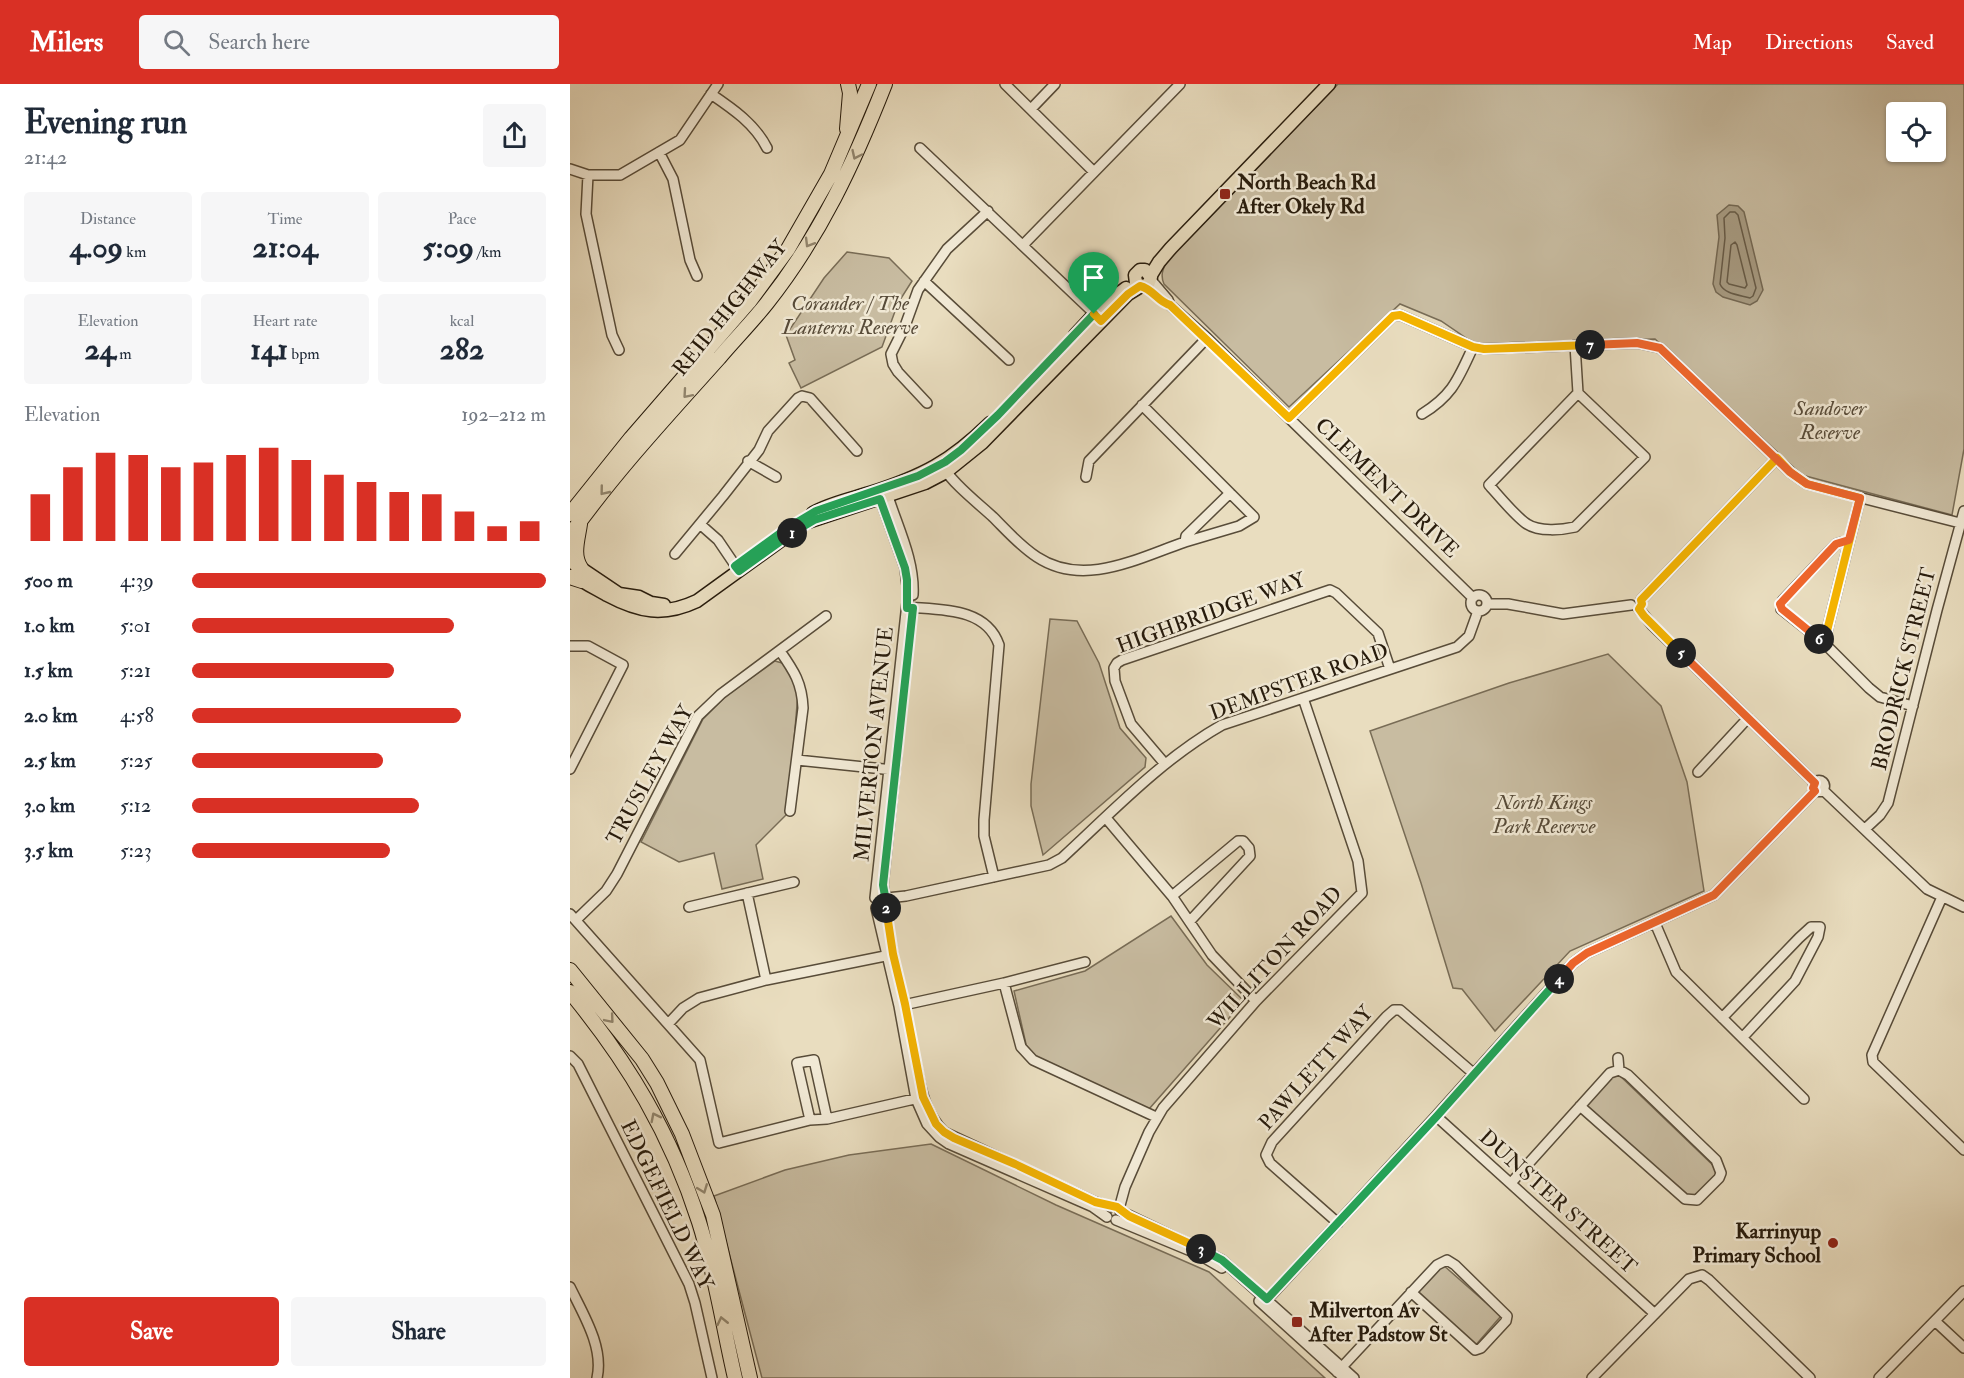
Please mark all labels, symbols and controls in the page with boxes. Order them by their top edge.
search box [139,15,559,69]
text: Milers [30,25,103,60]
icon: search [160,26,193,59]
text: Search here [208,28,310,56]
text: Map [1692,29,1732,56]
text: Directions [1765,29,1853,56]
text: Saved [1886,29,1934,56]
text: Evening run [24,102,187,143]
map controls [1886,102,1946,162]
button: locate [1886,102,1946,162]
button: share [483,104,546,167]
text: 21:42 [24,145,67,170]
one-way arrow [852,148,864,159]
place label: North Beach Rd After Okely Rd [1236,169,1376,220]
marker: North Beach Rd After Okely Rd [1218,187,1232,201]
text: Distance [80,209,136,229]
text: Time [268,209,302,229]
text: Pace [448,209,476,229]
text: 4.09 [70,229,123,266]
text: 21:04 [253,229,317,266]
text: 5:09 [423,229,474,266]
street label: REID HIGHWAY [667,234,794,382]
one-way arrow [805,237,817,247]
text: km [123,242,146,262]
text: /km [474,242,501,262]
pin [1068,252,1119,314]
icon: arrive [1077,261,1110,294]
park label: Corander / The Lanterns Reserve [781,290,919,341]
text: Elevation [78,311,138,331]
text: Heart rate [252,311,318,331]
text: kcal [450,311,474,331]
pin: 7 [1575,330,1605,360]
text: 24 [84,331,116,368]
text: 141 [250,331,288,368]
text: 282 [440,331,484,368]
text: 7 [1586,335,1594,355]
text: m [116,344,132,364]
text: bpm [288,344,320,364]
one-way arrow [683,387,694,398]
park label: Sandover Reserve [1793,395,1867,446]
text: Elevation [24,402,100,427]
text: 192–212 m [461,402,546,427]
street label: CLEMENT DRIVE [1309,412,1465,564]
one-way arrow [601,484,612,495]
pin: 1 [777,518,807,548]
text: 1 [789,523,795,543]
street label: BRODRICK STREET [1866,564,1942,773]
street label: HIGHBRIDGE WAY [1113,566,1310,660]
text: 500 m [24,568,73,593]
text: 4:39 [120,568,154,593]
text: 1.0 km [24,613,75,638]
text: 5:01 [120,613,151,638]
pin: 6 [1804,624,1834,654]
street label: MILVERTON AVENUE [848,625,900,863]
text: 6 [1815,629,1823,649]
street label: DEMPSTER ROAD [1206,637,1392,727]
pin: 5 [1666,638,1696,668]
text: 5 [1677,643,1685,663]
text: 1.5 km [24,658,73,683]
text: 5:21 [120,658,151,683]
street label: TRUSLEY WAY [600,700,700,850]
text: 2.0 km [24,703,78,728]
text: 4:58 [120,703,154,728]
text: 2.5 km [24,748,76,773]
text: 5:25 [120,748,153,773]
park label: North Kings Park Reserve [1492,789,1596,840]
text: 3.0 km [24,793,75,818]
text: 5:12 [120,793,151,818]
text: 3.5 km [24,838,73,863]
text: 5:23 [120,838,152,863]
street label: WILLITON ROAD [1201,881,1348,1036]
pin: 2 [871,893,901,923]
text: 2 [882,898,890,918]
pin: 4 [1544,964,1574,994]
text: 4 [1555,969,1563,989]
street label: PAWLETT WAY [1253,1000,1380,1136]
one-way arrow [603,1012,614,1023]
one-way arrow [651,1112,662,1123]
street label: EDGEFIELD WAY [614,1116,720,1295]
street label: DUNSTER STREET [1473,1124,1643,1280]
one-way arrow [695,1183,708,1193]
place label: Karrinyup Primary School [1692,1218,1822,1269]
pin: 3 [1186,1234,1216,1264]
marker: Karrinyup Primary School [1826,1236,1840,1250]
text: 3 [1198,1239,1204,1259]
button: Save [24,1297,279,1366]
button: Share [291,1297,546,1366]
place label: Milverton Av After Padstow St [1308,1297,1448,1348]
marker: Milverton Av After Padstow St [1290,1315,1304,1329]
one-way arrow [716,1316,729,1326]

